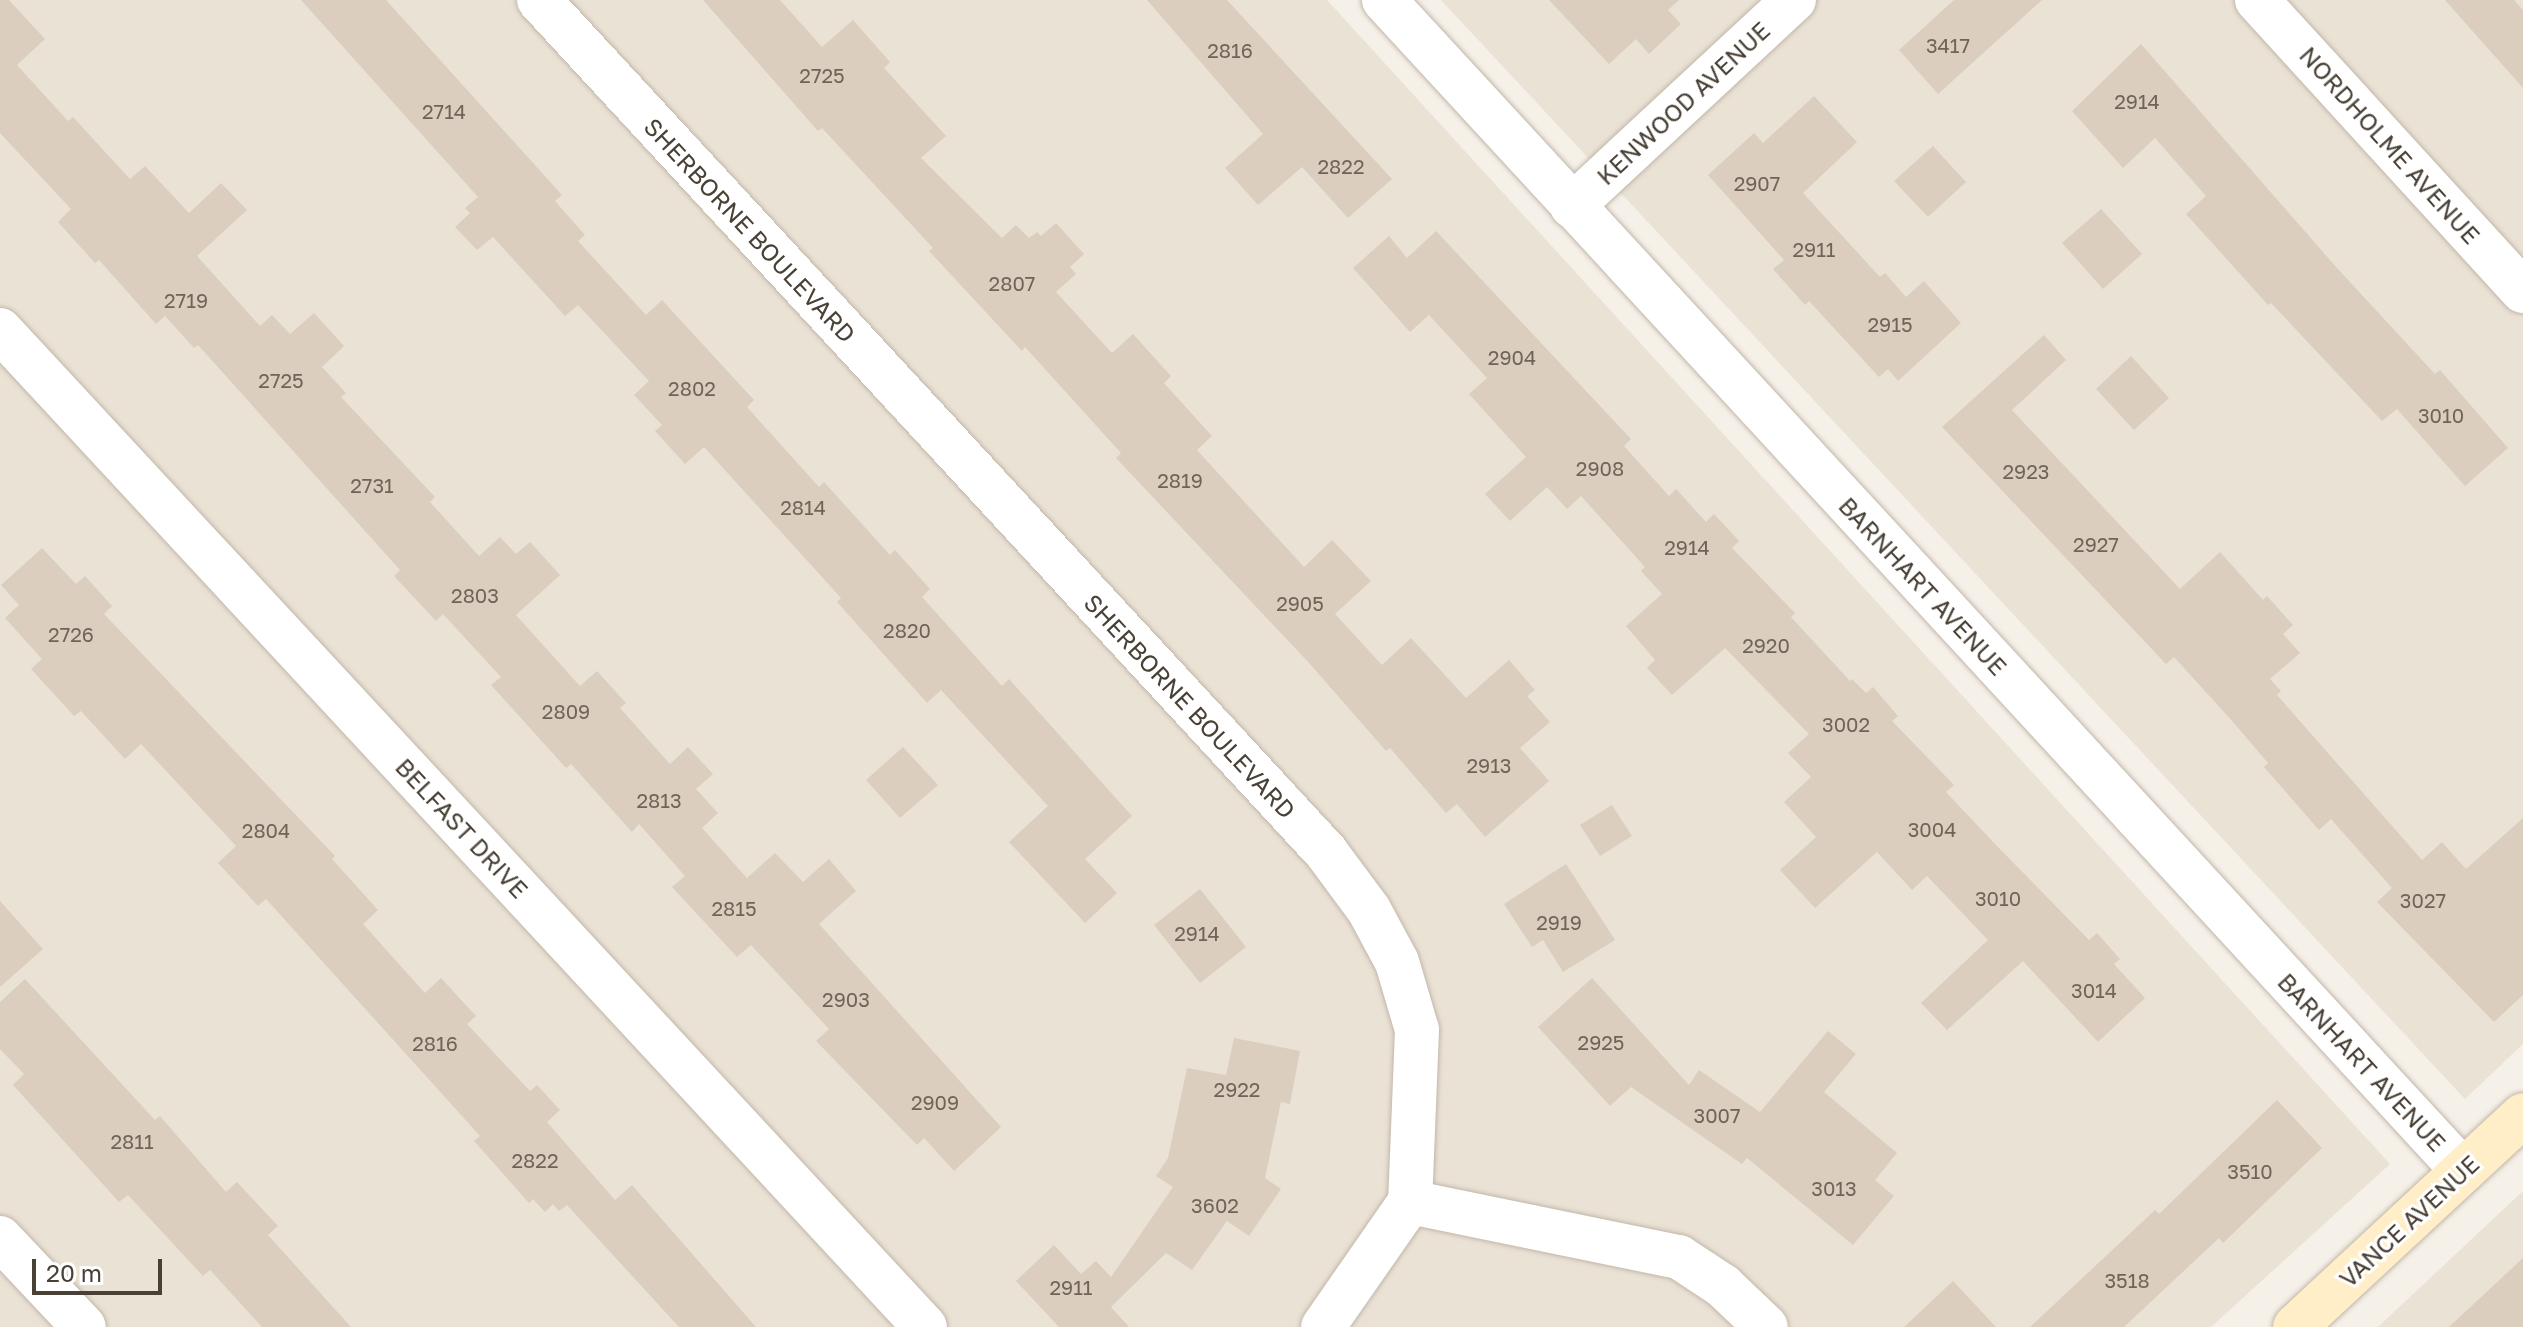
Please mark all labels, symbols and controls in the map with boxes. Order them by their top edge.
street label: KENWOOD AVENUE [1591,16,1775,190]
house number: 3417 [1926,33,1970,57]
house number: 2816 [1207,38,1253,62]
street label: NORDHOLME AVENUE [2294,41,2486,249]
house number: 2725 [799,63,845,87]
house number: 2914 [2114,89,2160,113]
house number: 2714 [422,99,466,123]
street label: SHERBORNE BOULEVARD [638,112,862,348]
house number: 2822 [1318,154,1364,178]
house number: 2907 [1734,171,1780,195]
house number: 2911 [1792,237,1836,261]
house number: 2807 [989,271,1035,295]
house number: 2719 [164,288,208,312]
house number: 2915 [1868,312,1912,336]
house number: 2904 [1488,345,1536,369]
house number: 2725 [258,368,304,392]
house number: 2802 [668,376,716,400]
house number: 3010 [2418,403,2464,427]
house number: 2908 [1576,456,1624,480]
house number: 2923 [2003,459,2049,483]
house number: 2819 [1157,468,1203,492]
house number: 2731 [350,473,394,497]
street label: BARNHART AVENUE [1833,491,2013,681]
house number: 2814 [780,495,826,519]
house number: 2927 [2073,532,2119,556]
house number: 2914 [1664,535,1710,559]
house number: 2803 [451,583,499,607]
street label: SHERBORNE BOULEVARD [1078,588,1302,824]
house number: 2905 [1276,591,1324,615]
house number: 2820 [883,618,931,642]
house number: 2726 [48,622,94,646]
house number: 2920 [1742,633,1790,657]
house number: 2809 [542,699,590,723]
house number: 3002 [1822,712,1870,736]
street label: BELFAST DRIVE [390,752,534,904]
house number: 2913 [1466,753,1512,777]
house number: 2813 [636,788,682,812]
house number: 3004 [1908,817,1956,841]
house number: 2804 [242,818,290,842]
house number: 3010 [1975,886,2021,910]
house number: 3027 [2400,888,2446,912]
house number: 2815 [711,896,757,920]
house number: 2919 [1536,910,1582,934]
house number: 2914 [1174,921,1220,945]
street label: BARNHART AVENUE [2272,967,2452,1157]
house number: 3014 [2071,978,2117,1002]
house number: 2903 [822,987,870,1011]
house number: 2925 [1578,1030,1624,1054]
house number: 2816 [412,1031,458,1055]
house number: 2922 [1214,1077,1260,1101]
house number: 2909 [911,1090,959,1114]
house number: 3007 [1693,1103,1741,1127]
house number: 2811 [110,1129,154,1153]
house number: 2822 [512,1148,558,1172]
street label: VANCE AVENUE [2333,1149,2485,1293]
house number: 3510 [2227,1159,2273,1183]
house number: 3013 [1811,1176,1857,1200]
house number: 3602 [1191,1193,1239,1217]
scale bar [36,1243,166,1293]
text: 20 m [46,1258,102,1287]
house number: 3518 [2104,1268,2150,1292]
house number: 2911 [1049,1275,1093,1299]

